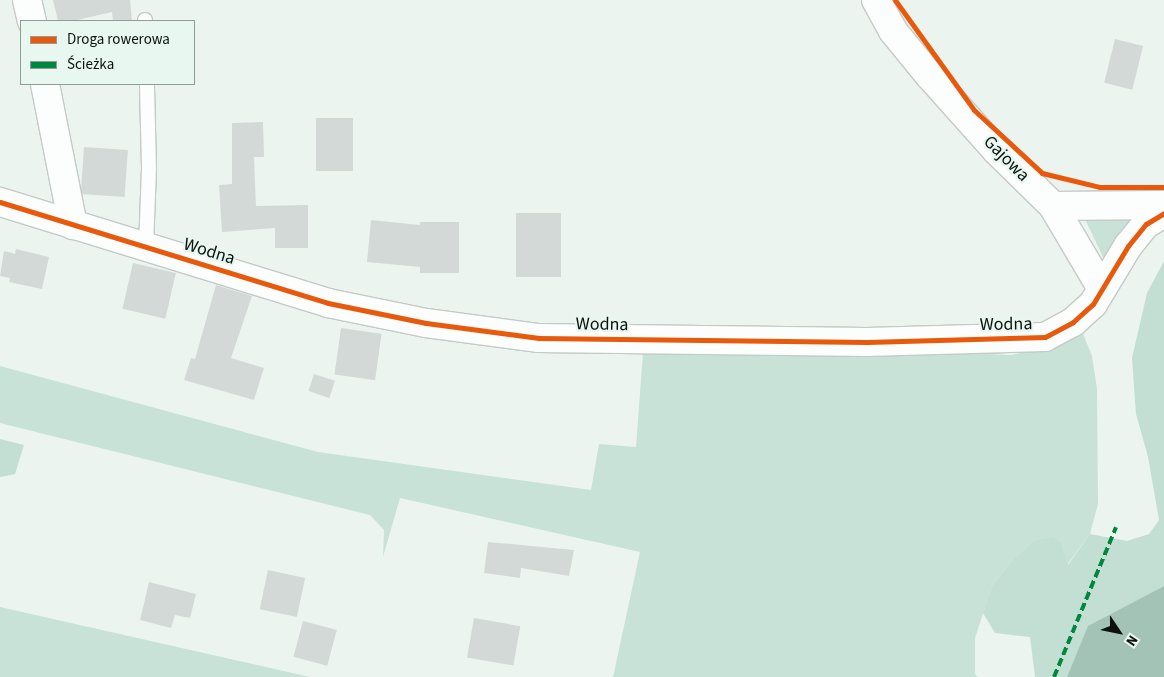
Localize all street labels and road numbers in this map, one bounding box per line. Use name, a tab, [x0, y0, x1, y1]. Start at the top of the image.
street label: Gajowa	[979, 132, 1033, 186]
street label: Wodna	[181, 234, 237, 270]
street label: Wodna	[575, 314, 629, 336]
street label: Wodna	[979, 314, 1033, 336]

